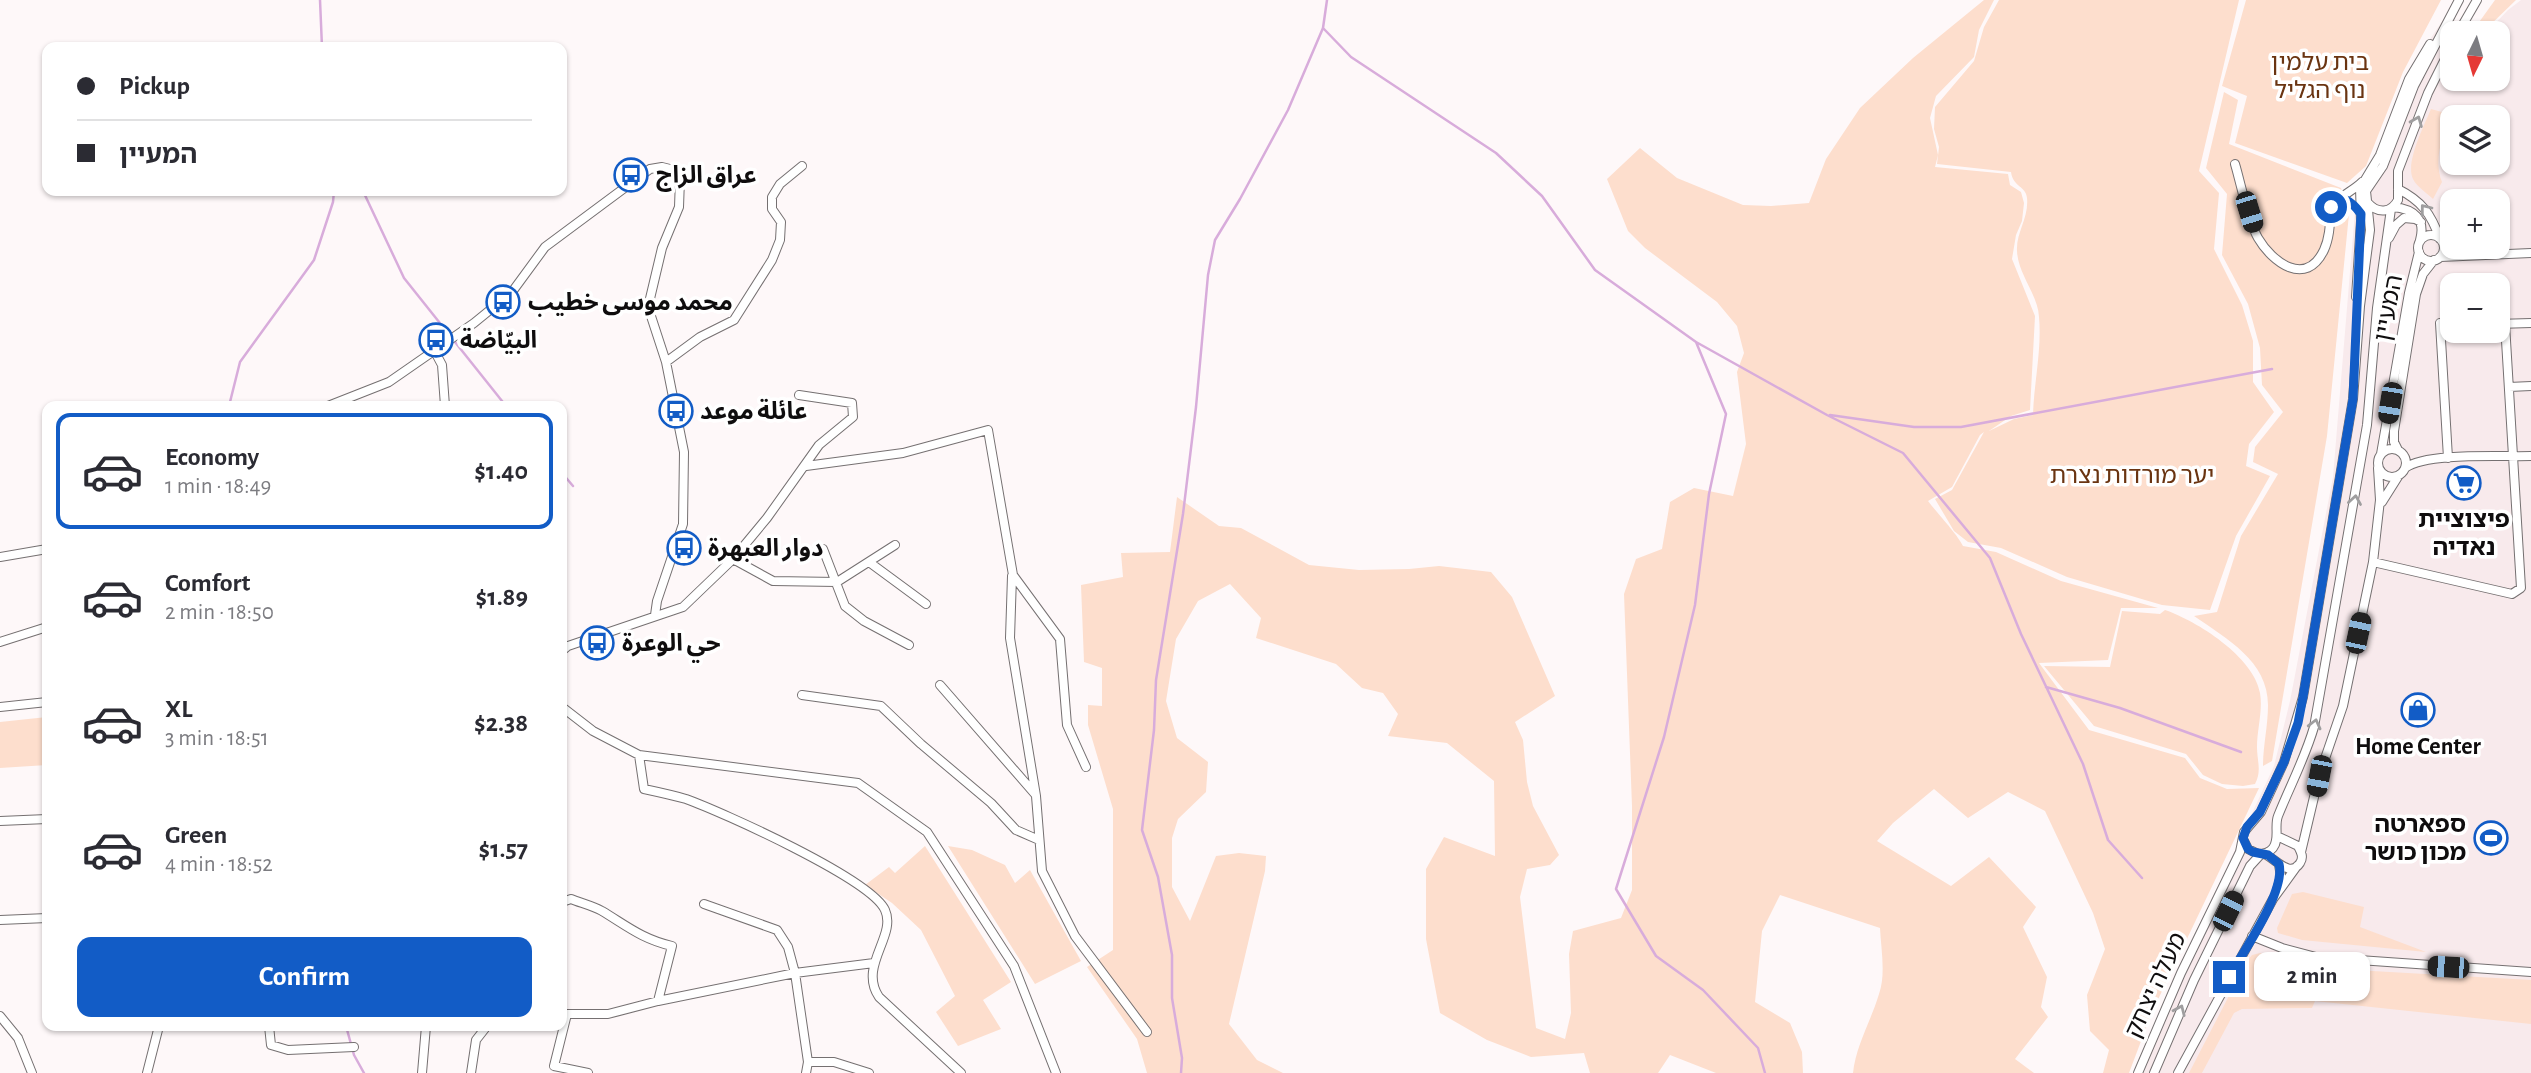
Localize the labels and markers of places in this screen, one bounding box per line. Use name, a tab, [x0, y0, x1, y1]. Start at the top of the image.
bus stop icon: عراق الزاج	[612, 156, 650, 194]
place label: عراق الزاج	[656, 164, 757, 192]
bus stop icon: محمد موسى خطيب	[484, 283, 522, 321]
place label: محمد موسى خطيب	[528, 291, 733, 317]
bus stop icon: البيّاضة	[417, 321, 455, 359]
place label: البيّاضة	[460, 327, 537, 354]
bus stop icon: عائلة موعد	[657, 392, 695, 430]
place label: عائلة موعد	[700, 398, 807, 425]
supermarket icon: פיצוציית נאדיה	[2445, 464, 2483, 502]
place label: פיצוציית נאדיה	[2418, 508, 2510, 560]
bus stop icon: دوار العبهرة	[665, 529, 703, 567]
place label: دوار العبهرة	[708, 537, 823, 562]
bus stop icon: حي الوعرة	[578, 624, 616, 662]
place label: حي الوعرة	[622, 632, 721, 663]
shop icon: Home Center	[2399, 691, 2437, 729]
place label: Home Center	[2355, 735, 2482, 759]
place label: ספארטה מכון כושר	[2364, 813, 2466, 865]
sports icon: ספארטה מכון כושר	[2472, 819, 2510, 857]

